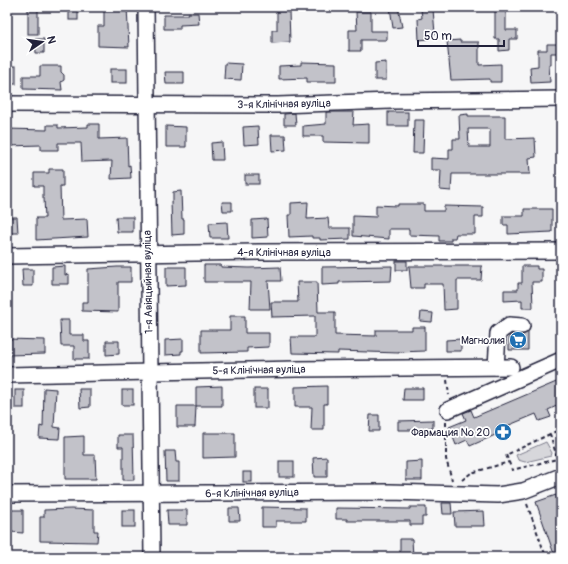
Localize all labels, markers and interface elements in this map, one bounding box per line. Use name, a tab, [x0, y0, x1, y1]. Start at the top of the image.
north arrow	[22, 22, 62, 62]
scale bar	[418, 22, 504, 48]
text: 50 m	[424, 29, 452, 44]
text: N	[44, 35, 59, 45]
street label: 3-я Клінічная вуліца	[237, 97, 331, 111]
street label: 1-я Авіяцыйная вуліца	[141, 230, 155, 334]
street label: 4-я Клінічная вуліца	[237, 246, 331, 259]
supermarket icon: Магнолия	[508, 330, 528, 350]
place label: Магнолия	[461, 334, 505, 347]
street label: 5-я Клінічная вуліца	[212, 363, 306, 377]
pharmacy icon: Фармация № 20	[493, 422, 513, 442]
place label: Фармация № 20	[411, 426, 490, 439]
street label: 6-я Клінічная вуліца	[205, 486, 299, 500]

